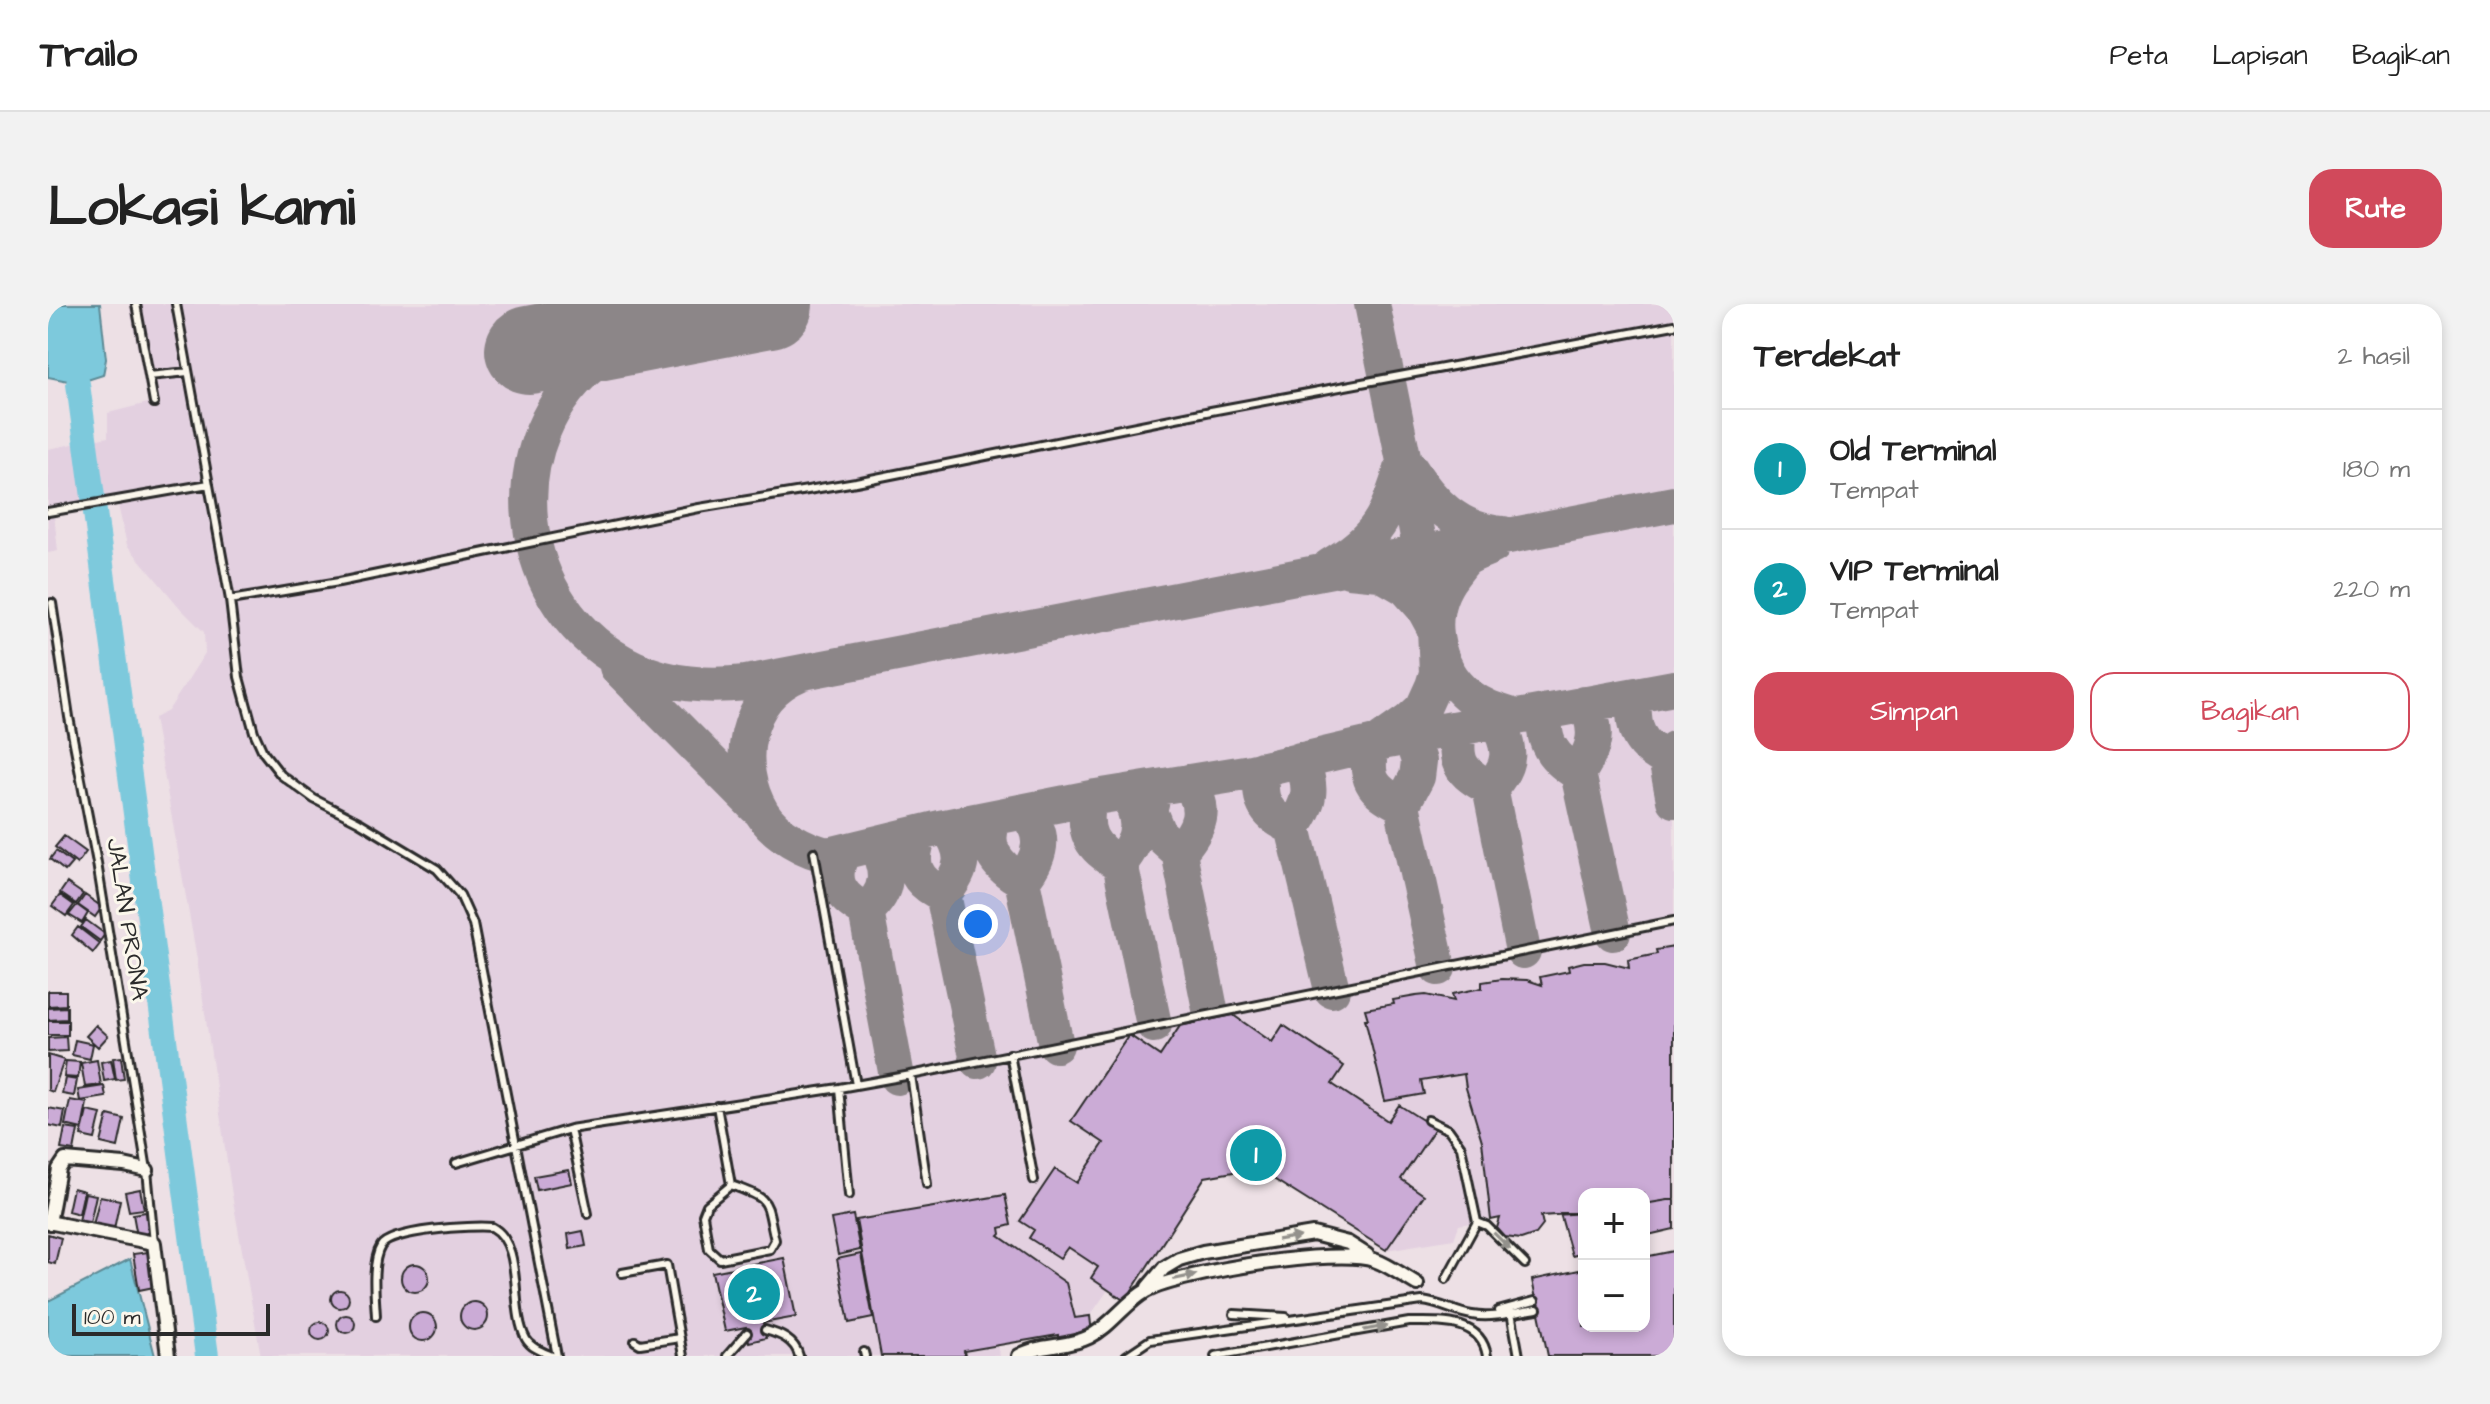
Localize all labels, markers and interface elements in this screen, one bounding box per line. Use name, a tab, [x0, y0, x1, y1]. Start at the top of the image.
text: Trailo	[40, 29, 137, 81]
text: Peta	[2109, 36, 2168, 75]
text: Lapisan	[2212, 36, 2308, 75]
text: Bagikan	[2352, 36, 2450, 75]
text: Lokasi kami	[48, 169, 355, 247]
button: Rute	[2309, 169, 2442, 248]
text: Terdekat	[1754, 332, 1900, 380]
text: 2 hasil	[2338, 338, 2410, 374]
text: Old Terminal	[1830, 430, 1997, 472]
text: 1	[1778, 451, 1782, 487]
text: 180 m	[2343, 451, 2410, 487]
text: Tempat	[1830, 472, 1919, 508]
text: VIP Terminal	[1830, 550, 1999, 592]
text: 2	[1773, 571, 1787, 607]
text: 220 m	[2333, 571, 2410, 607]
text: Tempat	[1830, 592, 1919, 628]
button: Simpan	[1754, 672, 2074, 751]
button: Bagikan	[2090, 672, 2410, 751]
street label: JALAN PRONA	[97, 836, 157, 1003]
your location	[958, 904, 998, 944]
pin: 1	[1230, 1125, 1282, 1185]
map controls	[1578, 1188, 1650, 1332]
button: +	[1578, 1188, 1650, 1260]
one-way arrow	[1277, 1231, 1302, 1243]
one-way arrow	[1492, 1231, 1511, 1250]
button: −	[1578, 1260, 1650, 1332]
pin: 2	[728, 1264, 780, 1324]
one-way arrow	[1173, 1270, 1198, 1283]
scale bar	[72, 1300, 270, 1336]
text: 100 m	[84, 1302, 141, 1333]
one-way arrow	[1363, 1322, 1388, 1334]

